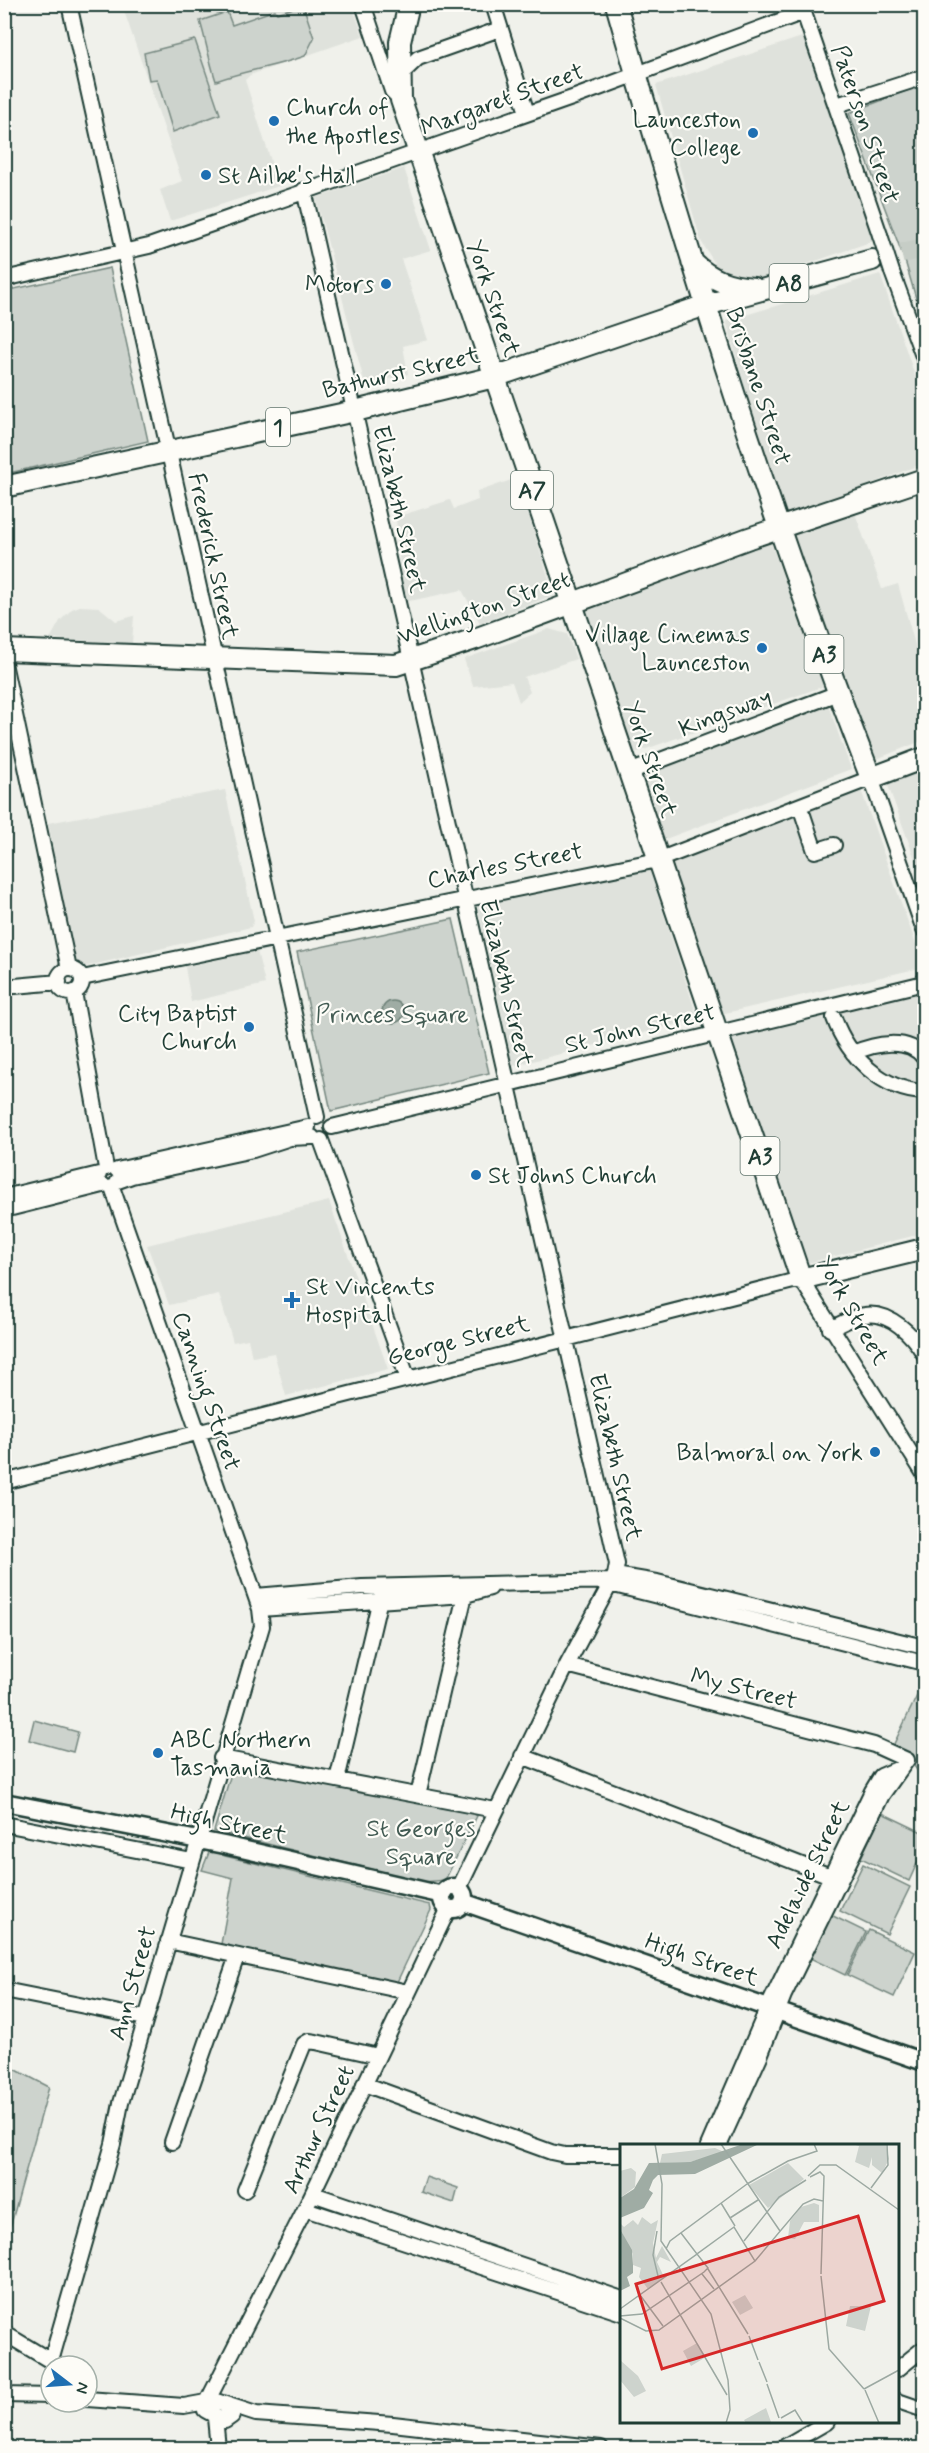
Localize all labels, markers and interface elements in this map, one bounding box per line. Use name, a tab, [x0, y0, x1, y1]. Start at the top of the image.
street label: Paterson Street	[823, 41, 906, 208]
street label: Margaret Street	[416, 56, 589, 146]
place label: Church of the Apostles	[286, 93, 400, 155]
place label: Launceston College	[633, 105, 741, 164]
marker: Church of the Apostles	[267, 114, 281, 128]
marker: Launceston College	[746, 126, 760, 140]
place label: St Ailbe's Hall	[218, 161, 356, 192]
marker: St Ailbe's Hall	[199, 168, 213, 182]
street label: York Street	[458, 236, 527, 361]
road number: A8	[770, 264, 808, 302]
place label: Motors	[305, 270, 374, 301]
marker: Motors	[379, 277, 393, 291]
street label: Brisbane Street	[717, 303, 798, 470]
street label: Bathurst Street	[319, 340, 483, 407]
road number: 1	[266, 408, 290, 446]
street label: Elizabeth Street	[364, 423, 433, 596]
street label: Frederick Street	[180, 470, 245, 642]
road number: A7	[511, 471, 553, 509]
street label: Wellington Street	[394, 564, 576, 655]
place label: Village Cinemas Launceston	[585, 620, 750, 679]
road number: A3	[804, 635, 844, 673]
marker: Village Cinemas Launceston	[755, 641, 769, 655]
street label: Kingsway	[675, 682, 777, 747]
street label: York Street	[615, 697, 684, 822]
street label: Charles Street	[425, 836, 586, 897]
street label: Elizabeth Street	[471, 897, 540, 1070]
street label: St John Street	[562, 997, 719, 1062]
place label: City Baptist Church	[118, 999, 237, 1058]
park label: Princes Square	[316, 1000, 468, 1031]
marker: City Baptist Church	[242, 1020, 256, 1034]
road number: A3	[740, 1137, 780, 1175]
place label: St Johns Church	[488, 1161, 657, 1192]
marker: St Johns Church	[469, 1168, 483, 1182]
street label: York Street	[808, 1250, 895, 1371]
place label: St Vincents Hospital	[306, 1272, 435, 1331]
marker: St Vincents Hospital	[283, 1291, 301, 1309]
street label: Canning Street	[161, 1308, 247, 1476]
street label: George Street	[384, 1309, 533, 1376]
street label: Elizabeth Street	[580, 1371, 649, 1544]
place label: Balmoral on York	[676, 1438, 863, 1469]
marker: Balmoral on York	[868, 1445, 882, 1459]
street label: My Street	[687, 1661, 800, 1718]
place label: ABC Northern Tasmania	[170, 1725, 311, 1784]
marker: ABC Northern Tasmania	[151, 1746, 165, 1760]
street label: Adelaide Street	[759, 1795, 858, 1954]
street label: High Street	[167, 1797, 290, 1855]
park label: St Georges Square	[367, 1814, 475, 1873]
street label: Ann Street	[102, 1923, 165, 2044]
street label: High Street	[640, 1926, 763, 1997]
street label: Arthur Street	[276, 2060, 363, 2199]
inset map	[620, 2144, 899, 2423]
north arrow	[39, 2354, 99, 2414]
text: N	[70, 2380, 94, 2396]

